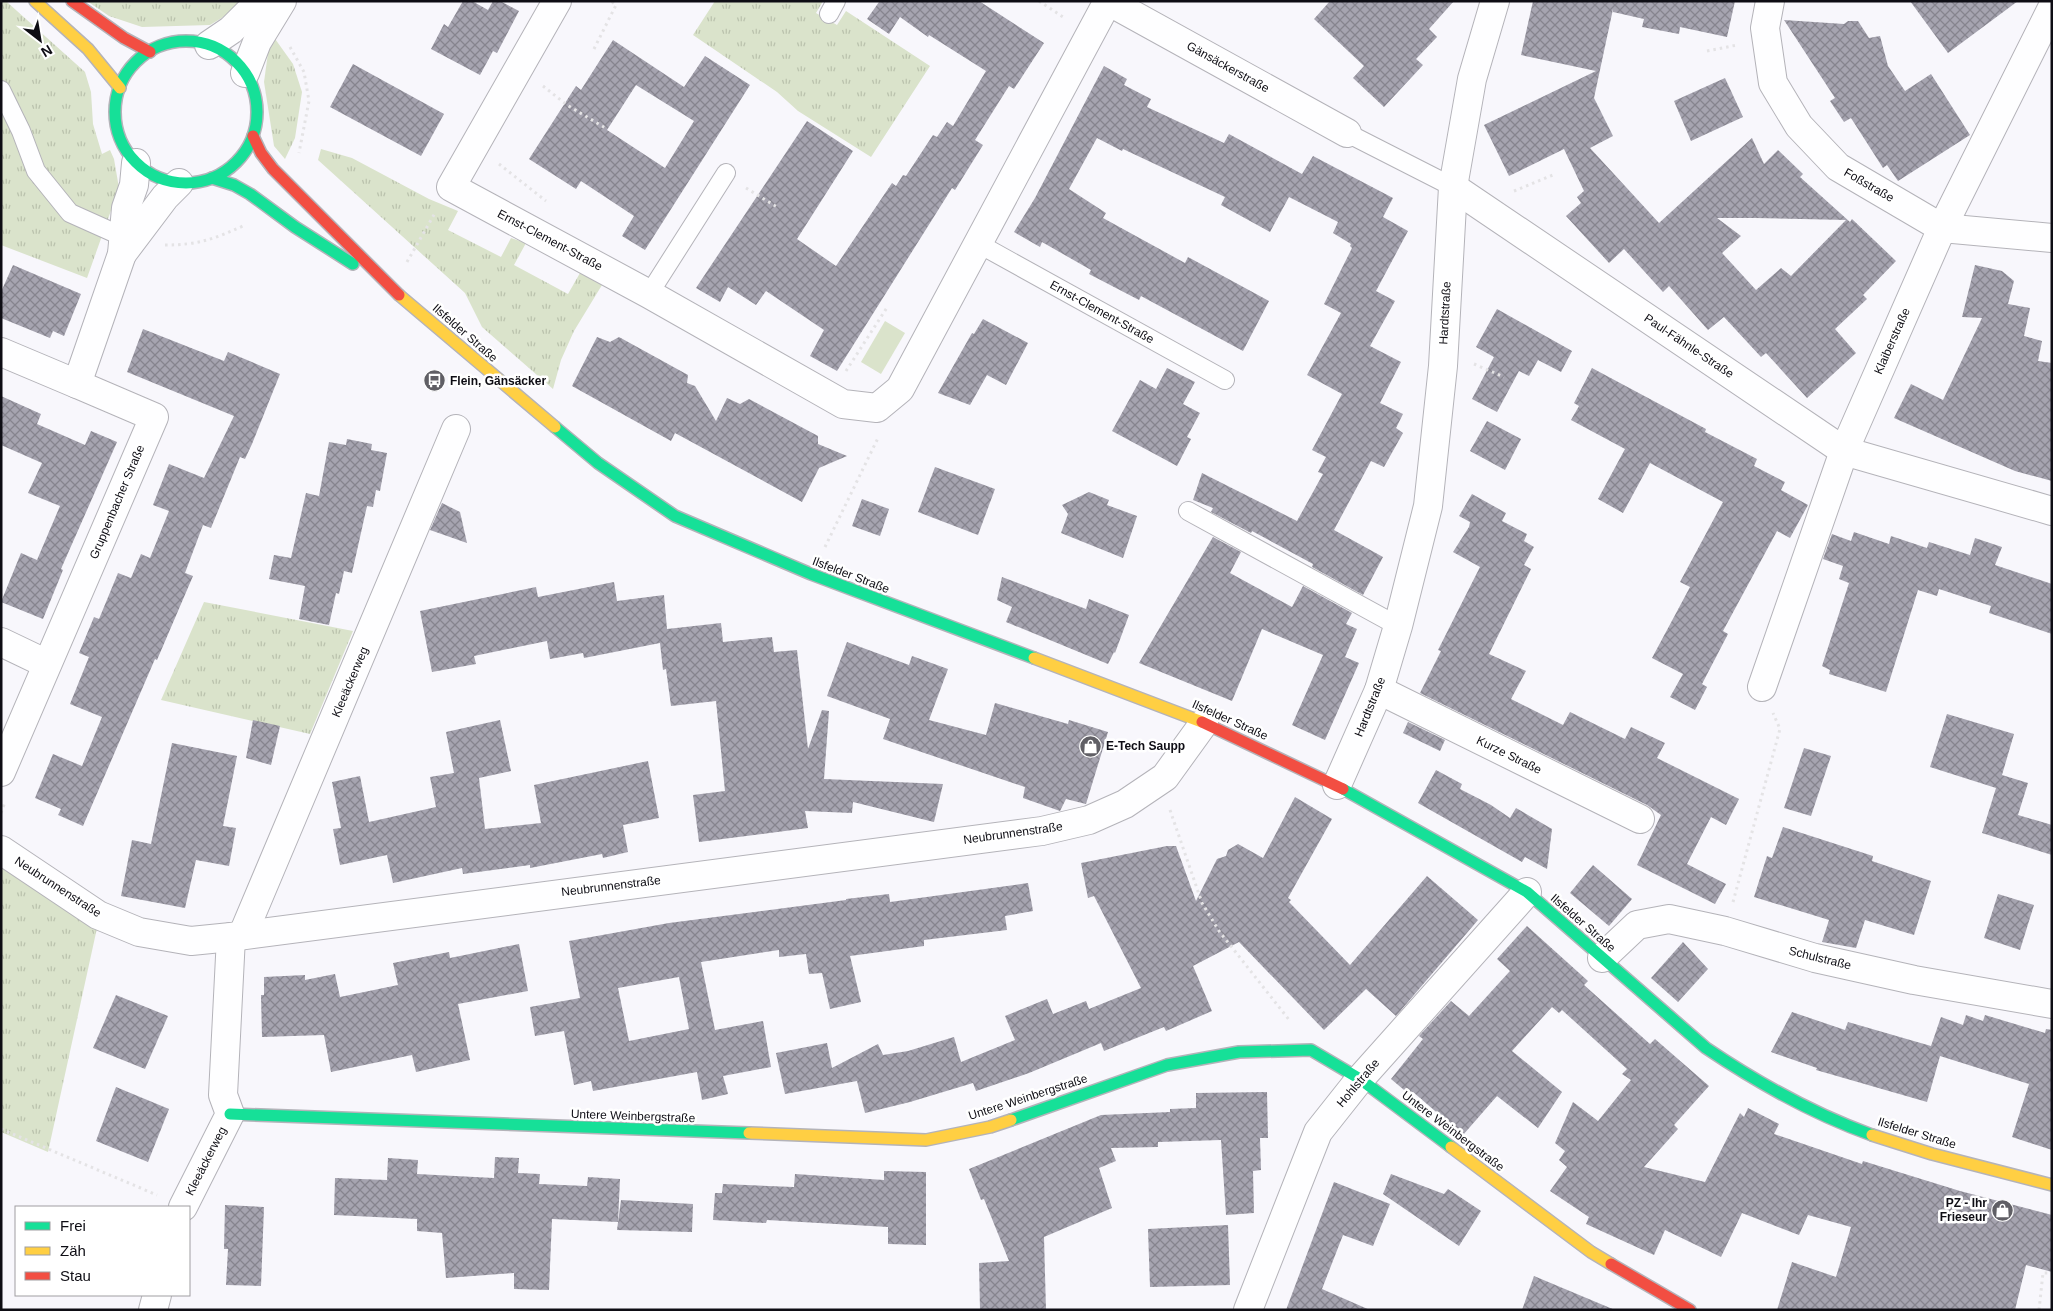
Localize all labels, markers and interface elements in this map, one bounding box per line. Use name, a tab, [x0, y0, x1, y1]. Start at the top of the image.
north arrow	[15, 15, 65, 65]
street label: Gänsäckerstraße	[1184, 39, 1272, 96]
text: N	[38, 42, 55, 61]
street label: Foßstraße	[1842, 165, 1897, 205]
street label: Ernst-Clement-Straße	[495, 206, 605, 274]
street label: Ernst-Clement-Straße	[1048, 278, 1157, 347]
street label: Hardtstraße	[1436, 281, 1454, 345]
street label: Ilsfelder Straße	[430, 301, 501, 365]
street label: Klaiberstraße	[1871, 305, 1913, 376]
street label: Paul-Fähnle-Straße	[1642, 311, 1737, 381]
bus stop icon: Flein, Gänsäcker	[422, 369, 446, 393]
place label: Flein, Gänsäcker	[450, 374, 546, 388]
street label: Gruppenbacher Straße	[87, 442, 148, 561]
street label: Ilsfelder Straße	[811, 554, 892, 596]
street label: Kleeäckerweg	[329, 645, 371, 719]
street label: Hardtstraße	[1352, 675, 1388, 739]
street label: Ilsfelder Straße	[1190, 697, 1270, 743]
street label: Kurze Straße	[1474, 733, 1544, 777]
shop icon: E-Tech Saupp	[1078, 734, 1102, 758]
place label: E-Tech Saupp	[1106, 739, 1185, 753]
street label: Neubrunnenstraße	[962, 819, 1064, 847]
street label: Neubrunnenstraße	[12, 854, 104, 920]
street label: Neubrunnenstraße	[560, 873, 662, 899]
street label: Ilsfelder Straße	[1548, 891, 1619, 955]
street label: Schulstraße	[1787, 943, 1853, 973]
street label: Hohlstraße	[1334, 1056, 1382, 1110]
street label: Untere Weinbergstraße	[967, 1071, 1090, 1123]
street label: Untere Weinbergstraße	[1399, 1088, 1507, 1174]
street label: Untere Weinbergstraße	[571, 1107, 696, 1125]
street label: Ilsfelder Straße	[1876, 1114, 1958, 1152]
street label: Kleeäckerweg	[183, 1124, 229, 1198]
place label: PZ - Ihr Frieseur	[1940, 1196, 1987, 1224]
shop icon: PZ - Ihr Frieseur	[1991, 1198, 2015, 1222]
legend	[15, 1206, 190, 1296]
text: Frei	[60, 1217, 86, 1234]
text: Zäh	[60, 1242, 86, 1259]
text: Stau	[60, 1267, 91, 1284]

